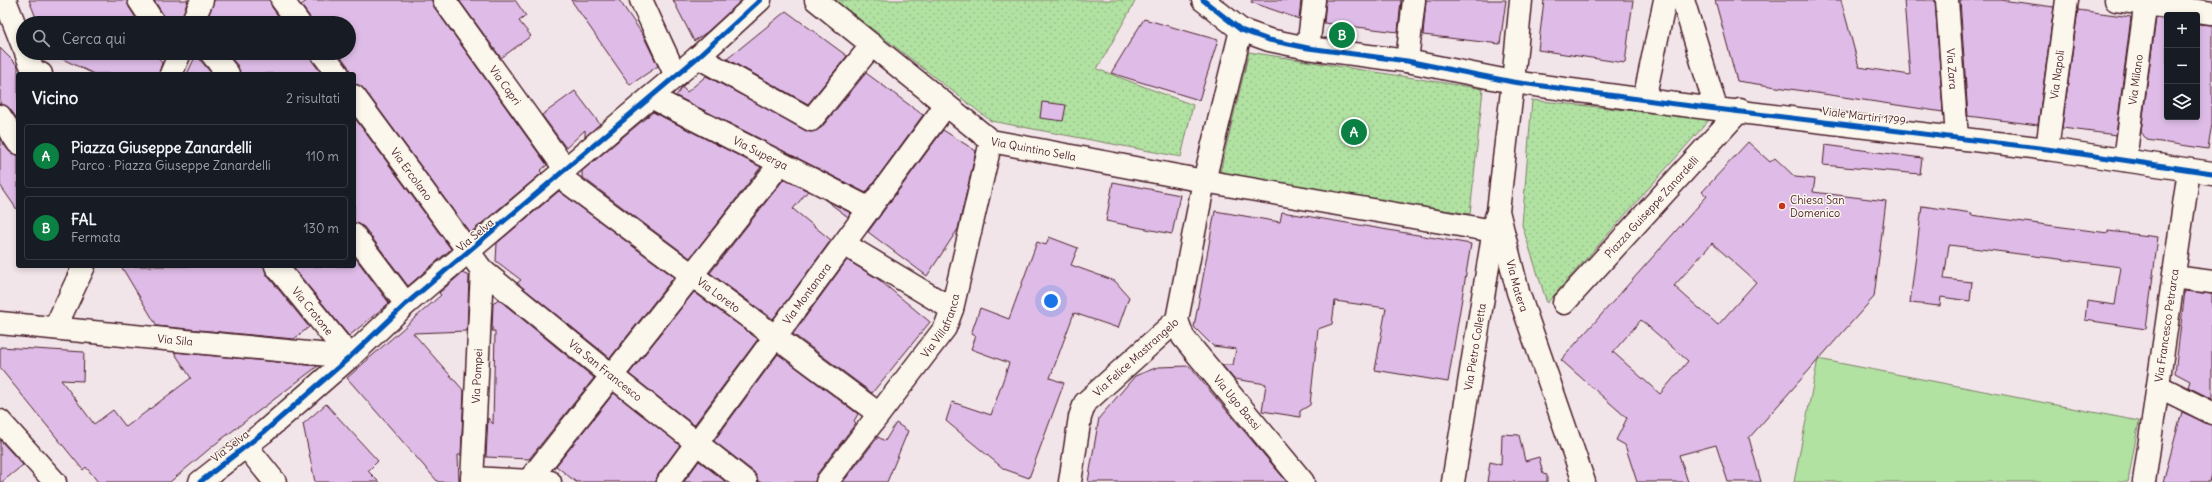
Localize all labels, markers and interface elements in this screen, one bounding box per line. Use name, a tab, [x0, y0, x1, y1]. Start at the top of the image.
map controls	[2164, 12, 2200, 120]
button: +	[2164, 12, 2200, 48]
search box	[16, 16, 356, 60]
pin: B	[1329, 20, 1355, 50]
icon: search	[30, 27, 52, 49]
text: Cerca qui	[62, 29, 126, 48]
street label: Via Zara	[1944, 48, 1960, 90]
button: −	[2164, 48, 2200, 84]
street label: Via Napoli	[2047, 49, 2067, 100]
street label: Via Milano	[2125, 54, 2146, 106]
street label: Via Capri	[486, 63, 524, 108]
button: layers	[2164, 84, 2200, 120]
text: Vicino	[32, 87, 78, 109]
text: 2 risultati	[286, 90, 340, 107]
street label: Viale Martiri 1799	[1821, 104, 1907, 128]
pin: A	[1341, 117, 1367, 147]
street label: Via Superga	[731, 133, 790, 173]
street label: Via Quintino Sella	[990, 134, 1077, 164]
text: Piazza Giuseppe Zanardelli	[71, 138, 252, 157]
street label: Via Ercolano	[387, 145, 436, 203]
text: A	[42, 148, 50, 165]
text: 110 m	[306, 148, 339, 165]
street label: Piazza Guiseppe Zanardelli	[1602, 153, 1702, 261]
text: Parco · Piazza Giuseppe Zanardelli	[71, 157, 271, 174]
place label: Chiesa San Domenico	[1790, 193, 1845, 220]
marker: Chiesa San Domenico	[1777, 201, 1787, 211]
text: FAL	[71, 210, 97, 229]
street label: Via Selva	[454, 215, 496, 255]
text: B	[42, 220, 50, 237]
text: 130 m	[303, 220, 339, 237]
text: Fermata	[71, 229, 121, 246]
street label: Via Matera	[1503, 258, 1531, 314]
street label: Via Montanara	[780, 260, 834, 327]
street label: Via Francesco Petrarca	[2151, 268, 2182, 383]
street label: Via Loreto	[694, 274, 743, 315]
street label: Via Crotone	[289, 284, 336, 338]
your location	[1041, 291, 1061, 311]
street label: Via Villafranca	[918, 292, 962, 361]
street label: Via Pietro Colletta	[1461, 302, 1489, 391]
street label: Via Felice Mastrangelo	[1090, 315, 1181, 399]
street label: Via Sila	[157, 331, 194, 349]
street label: Via San Francesco	[566, 336, 645, 404]
street label: Via Pompei	[469, 348, 485, 404]
street label: Via Ugo Bassi	[1211, 372, 1264, 433]
street label: Via Selva	[208, 427, 252, 465]

